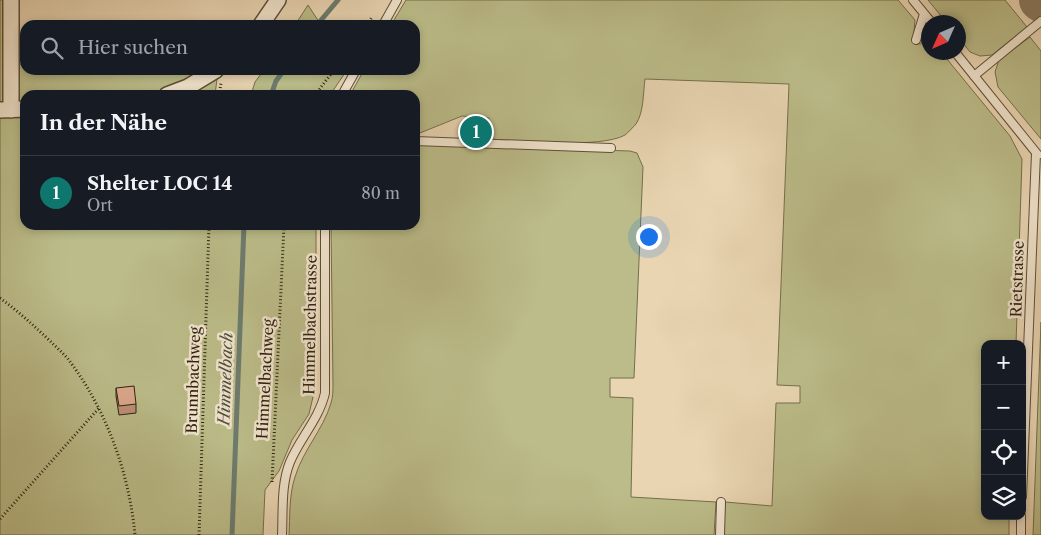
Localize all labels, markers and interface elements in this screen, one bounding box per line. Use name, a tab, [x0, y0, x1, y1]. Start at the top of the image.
north arrow	[921, 15, 966, 60]
search box	[20, 20, 420, 75]
icon: search	[38, 34, 66, 62]
text: Hier suchen	[78, 36, 188, 59]
text: In der Nähe	[40, 110, 167, 135]
pin: 1	[460, 113, 492, 151]
text: Shelter LOC 14	[87, 172, 232, 195]
text: 1	[52, 183, 60, 203]
text: 80 m	[361, 183, 400, 203]
text: Ort	[87, 195, 113, 215]
your location	[636, 224, 662, 250]
street label: Rietstrasse	[1006, 240, 1028, 318]
street label: Himmelbachstrasse	[299, 255, 321, 395]
street label: Himmelbachweg	[252, 318, 278, 440]
street label: Brunnbachweg	[182, 326, 204, 434]
water label: Himmelbach	[213, 332, 237, 428]
map controls	[981, 340, 1026, 520]
button: +	[981, 340, 1026, 385]
button: −	[981, 385, 1026, 430]
button: locate	[981, 430, 1026, 475]
button: layers	[981, 475, 1026, 520]

